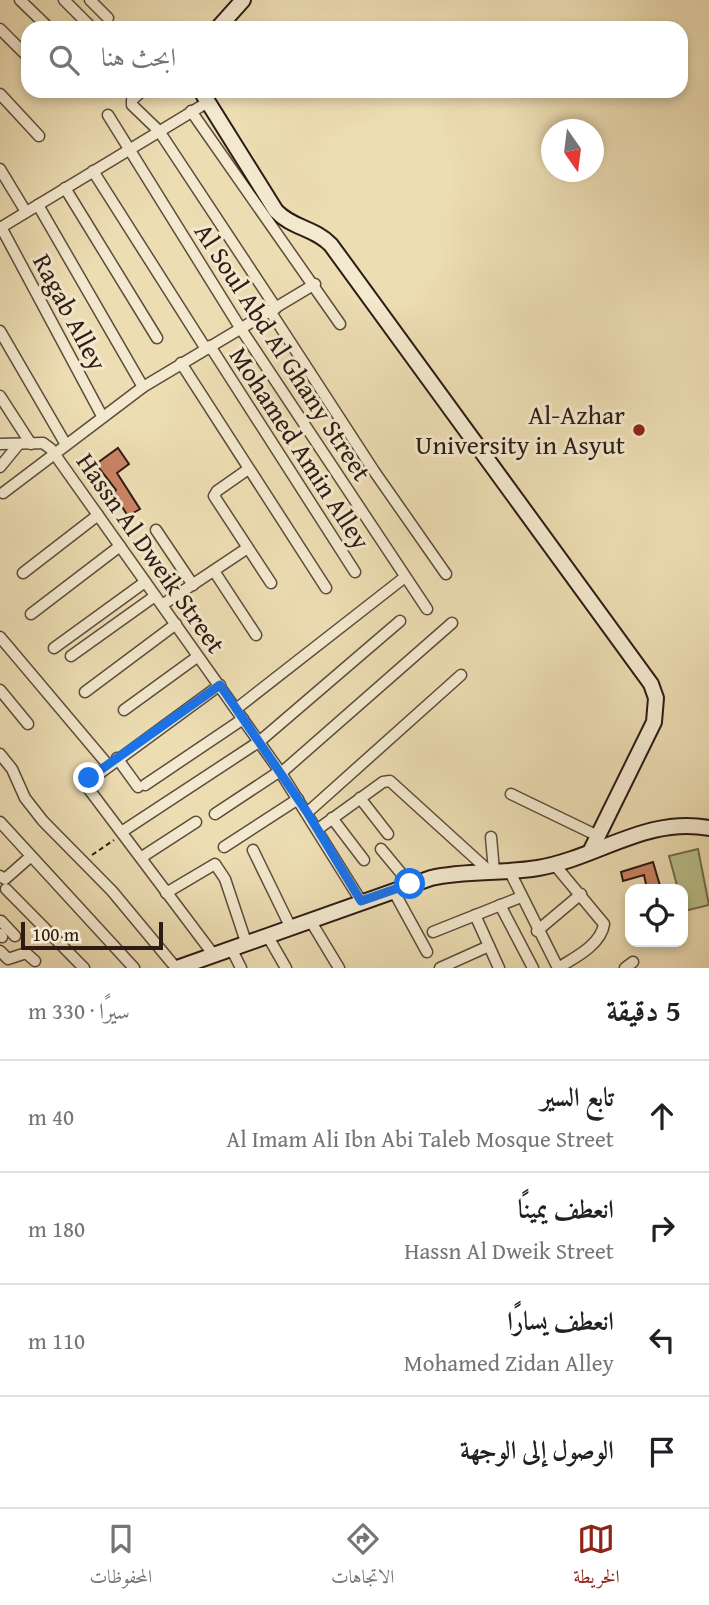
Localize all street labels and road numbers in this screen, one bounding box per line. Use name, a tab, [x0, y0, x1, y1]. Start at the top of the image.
street label: Al Soul Abd Al Ghany Street	[185, 215, 382, 488]
street label: Ragab Alley	[23, 246, 118, 377]
street label: Mohamed Amin Alley	[220, 339, 381, 557]
street label: Hassn Al Dweik Street	[67, 444, 235, 661]

